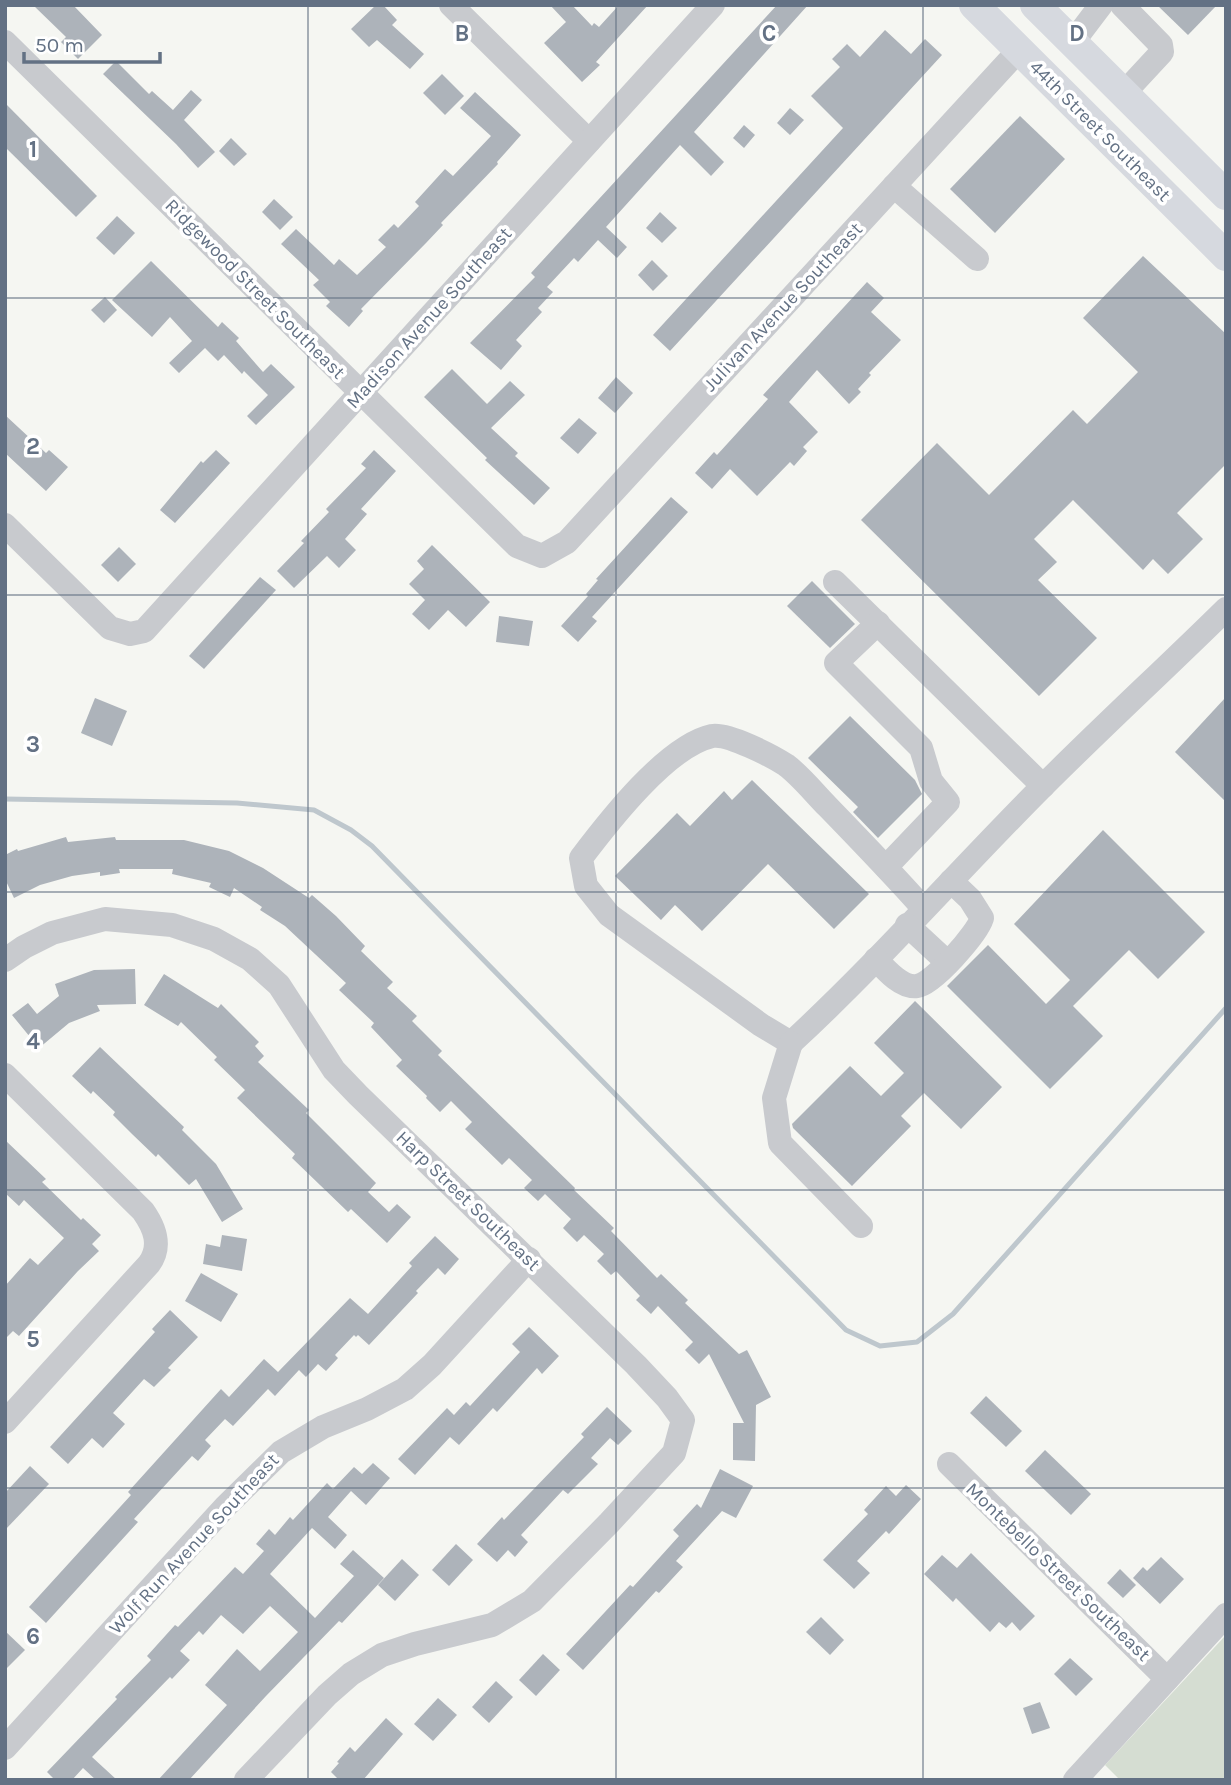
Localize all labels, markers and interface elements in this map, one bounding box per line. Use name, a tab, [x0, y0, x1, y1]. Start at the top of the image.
text: B	[455, 20, 469, 47]
text: C	[762, 20, 776, 47]
text: D	[1069, 20, 1085, 47]
scale bar	[24, 21, 161, 65]
text: 50 m	[35, 33, 84, 57]
street label: 44th Street Southeast	[1025, 56, 1175, 206]
text: 1	[29, 136, 37, 163]
street label: Ridgewood Street Southeast	[160, 194, 350, 384]
street label: Julivan Avenue Southeast	[699, 218, 867, 396]
street label: Madison Avenue Southeast	[342, 223, 516, 413]
text: 2	[26, 433, 40, 460]
text: 3	[26, 731, 40, 758]
text: 4	[26, 1028, 40, 1055]
street label: Harp Street Southeast	[391, 1127, 545, 1275]
text: 5	[26, 1326, 40, 1353]
street label: Wolf Run Avenue Southeast	[105, 1449, 283, 1639]
street label: Montebello Street Southeast	[961, 1478, 1155, 1666]
text: 6	[26, 1623, 40, 1650]

